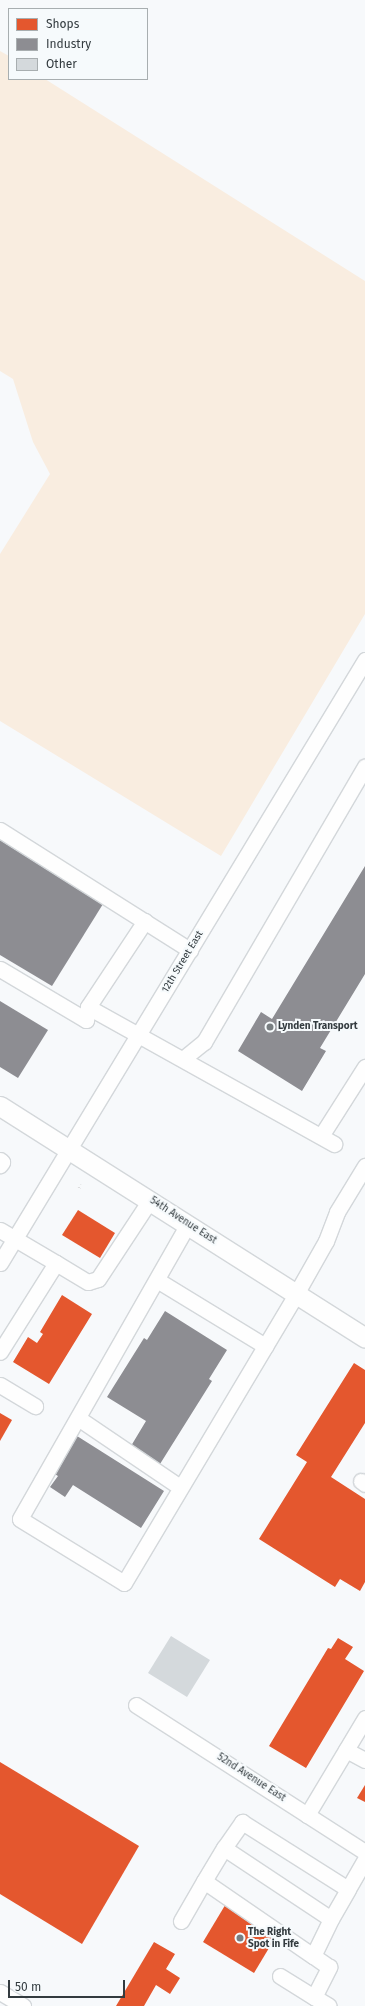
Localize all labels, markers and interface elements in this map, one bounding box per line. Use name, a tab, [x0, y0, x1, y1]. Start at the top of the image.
legend	[8, 8, 148, 80]
text: Shops	[46, 17, 79, 31]
text: Industry	[46, 37, 91, 51]
text: Other	[46, 57, 77, 71]
street label: 12th Street East	[160, 929, 206, 995]
place label: Lynden Transport	[278, 1021, 357, 1033]
marker: Lynden Transport	[265, 1022, 275, 1032]
street label: 54th Avenue East	[147, 1195, 219, 1247]
street label: 52nd Avenue East	[215, 1751, 287, 1805]
place label: The Right Spot in Fife	[248, 1926, 299, 1950]
marker: The Right Spot in Fife	[235, 1933, 245, 1943]
scale bar	[10, 1972, 127, 1998]
text: 50 m	[15, 1980, 41, 1994]

